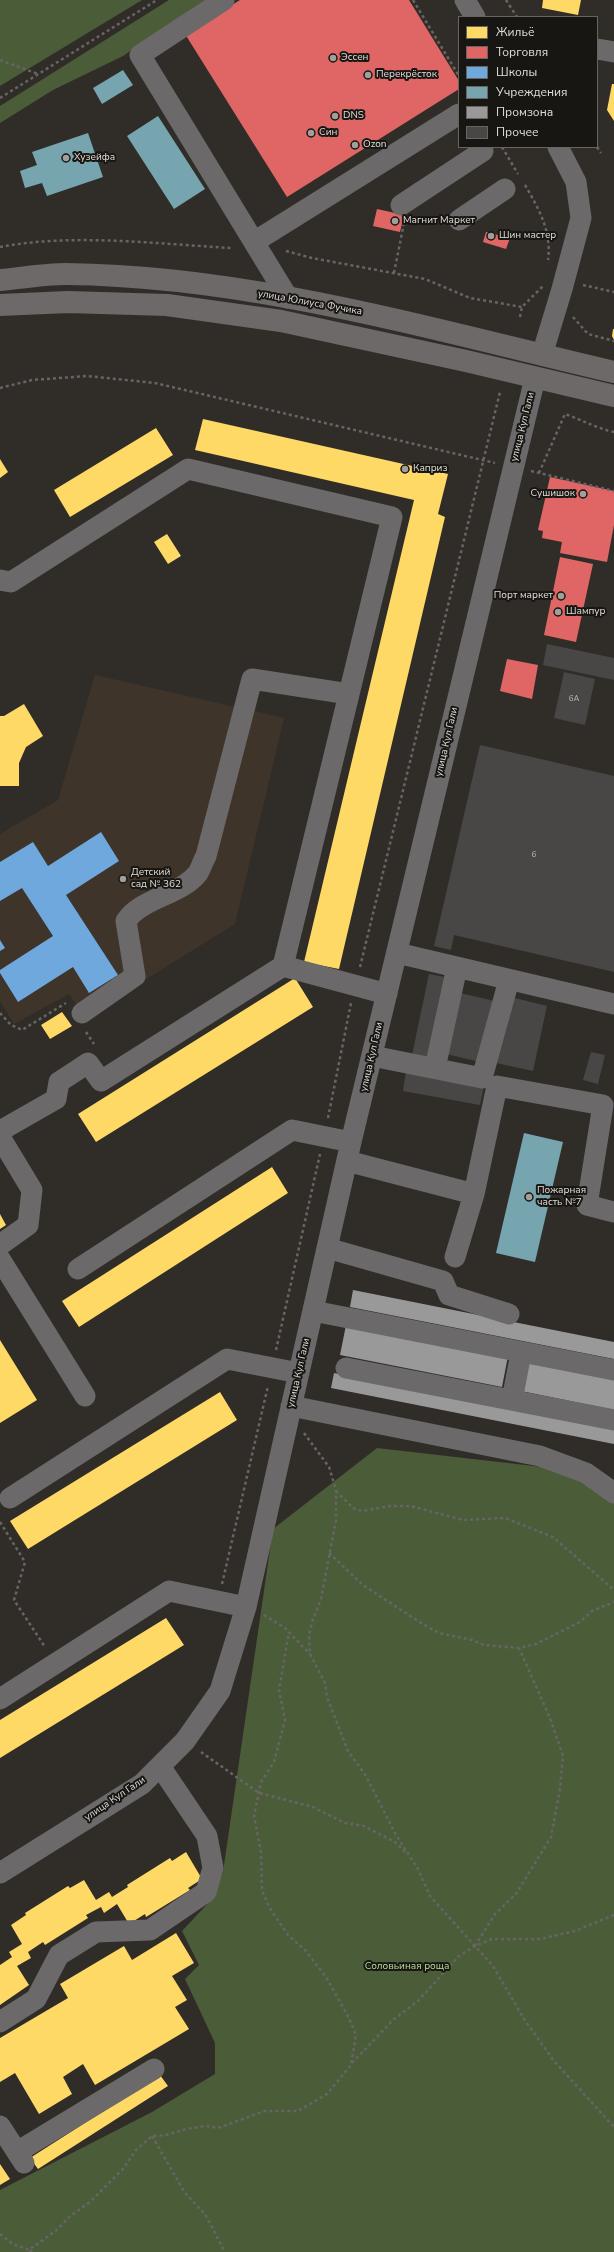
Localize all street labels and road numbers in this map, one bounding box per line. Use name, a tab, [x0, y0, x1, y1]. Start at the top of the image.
street label: улица Юлиуса Фучика	[257, 288, 363, 318]
street label: улица Кул Гали	[509, 391, 537, 463]
street label: улица Кул Гали	[433, 706, 461, 778]
street label: улица Кул Гали	[358, 1021, 386, 1093]
street label: улица Кул Гали	[285, 1337, 313, 1409]
street label: улица Кул Гали	[82, 1774, 148, 1824]

